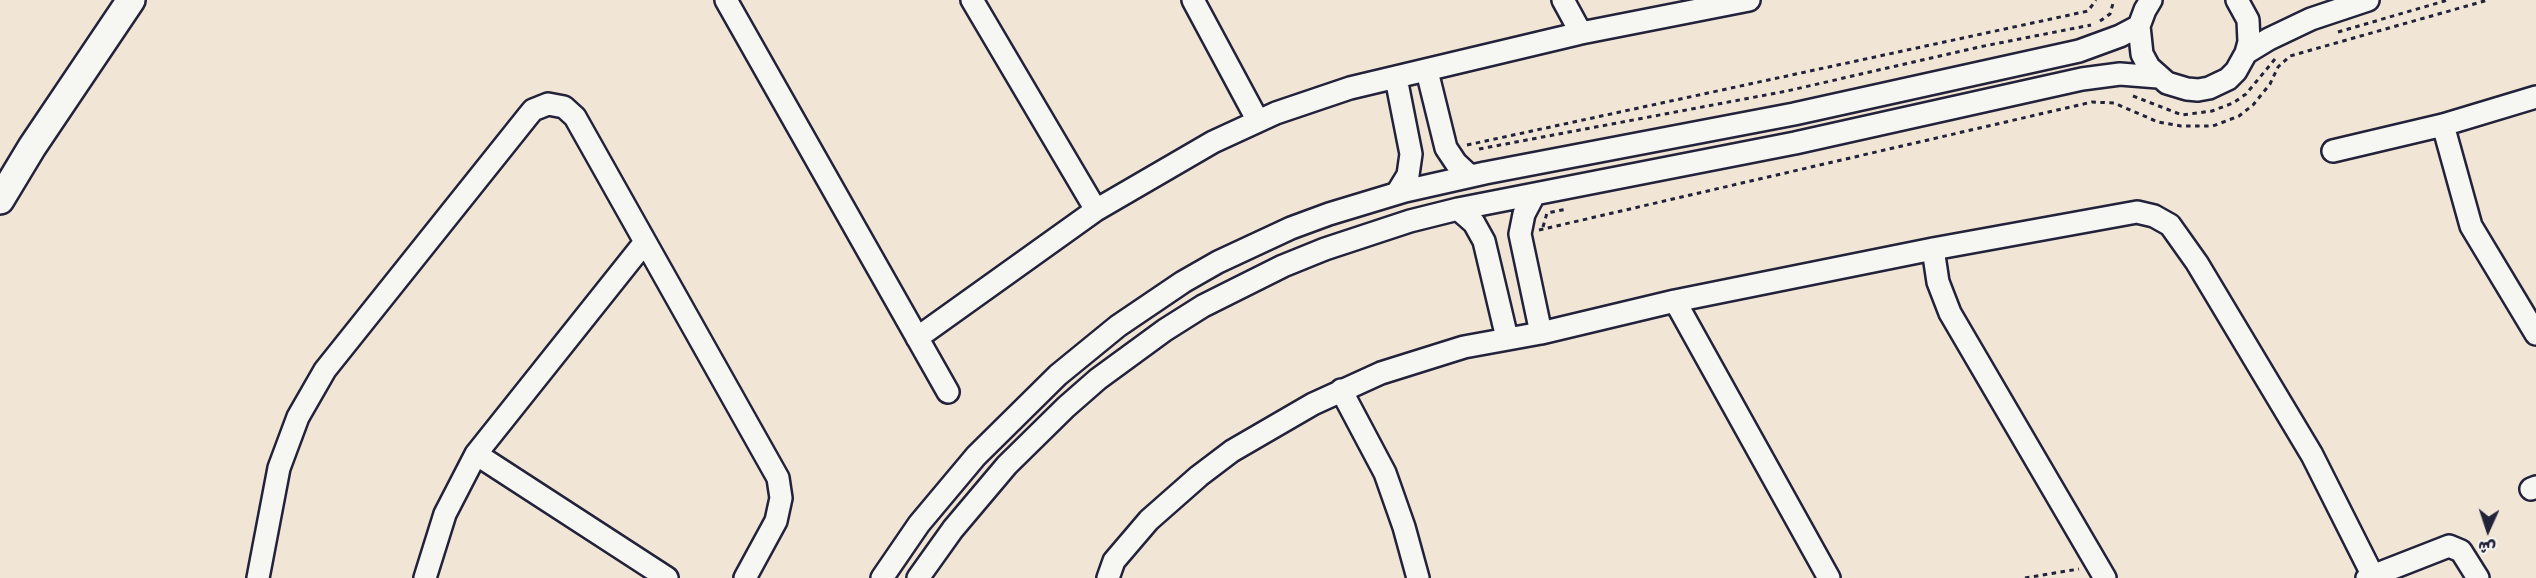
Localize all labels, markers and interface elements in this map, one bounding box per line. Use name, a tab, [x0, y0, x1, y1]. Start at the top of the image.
north arrow	[2458, 500, 2518, 560]
text: ش	[2478, 538, 2496, 559]

